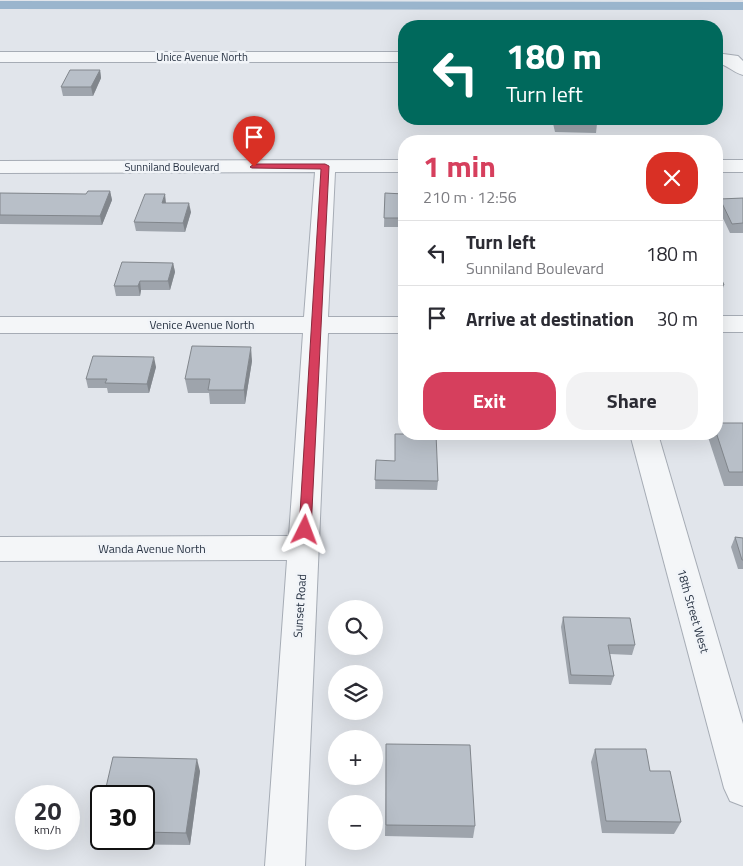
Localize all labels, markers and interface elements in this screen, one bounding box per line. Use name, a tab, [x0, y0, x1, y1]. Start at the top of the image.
text: 180 m	[506, 29, 602, 83]
icon: left	[423, 40, 488, 105]
street label: Unice Avenue North	[156, 49, 248, 65]
text: Turn left	[506, 77, 583, 111]
pin	[233, 116, 275, 167]
icon: arrive	[240, 123, 268, 151]
text: 1 min	[423, 143, 496, 189]
button: close	[646, 152, 698, 204]
street label: Sunniland Boulevard	[125, 159, 220, 175]
text: 210 m · 12:56	[423, 185, 517, 209]
text: Turn left	[466, 227, 536, 256]
icon: left	[423, 239, 451, 267]
text: 180 m	[646, 239, 698, 268]
text: Sunniland Boulevard	[466, 256, 604, 280]
icon: arrive	[423, 304, 451, 332]
text: Arrive at destination	[466, 304, 634, 333]
text: 30 m	[657, 304, 698, 333]
street label: Venice Avenue North	[150, 315, 254, 334]
button: Exit	[423, 372, 556, 430]
button: Share	[566, 372, 698, 430]
position arrow	[278, 503, 330, 555]
street label: Wanda Avenue North	[98, 539, 206, 558]
street label: 18th Street West	[672, 567, 715, 656]
street label: Sunset Road	[288, 573, 311, 638]
map controls	[328, 600, 383, 850]
button: search	[328, 600, 383, 655]
button: layers	[328, 665, 383, 720]
button: +	[328, 730, 383, 785]
speed limit sign: 30	[90, 785, 155, 850]
text: 20	[33, 792, 62, 830]
button: −	[328, 795, 383, 850]
text: km/h	[34, 820, 61, 839]

